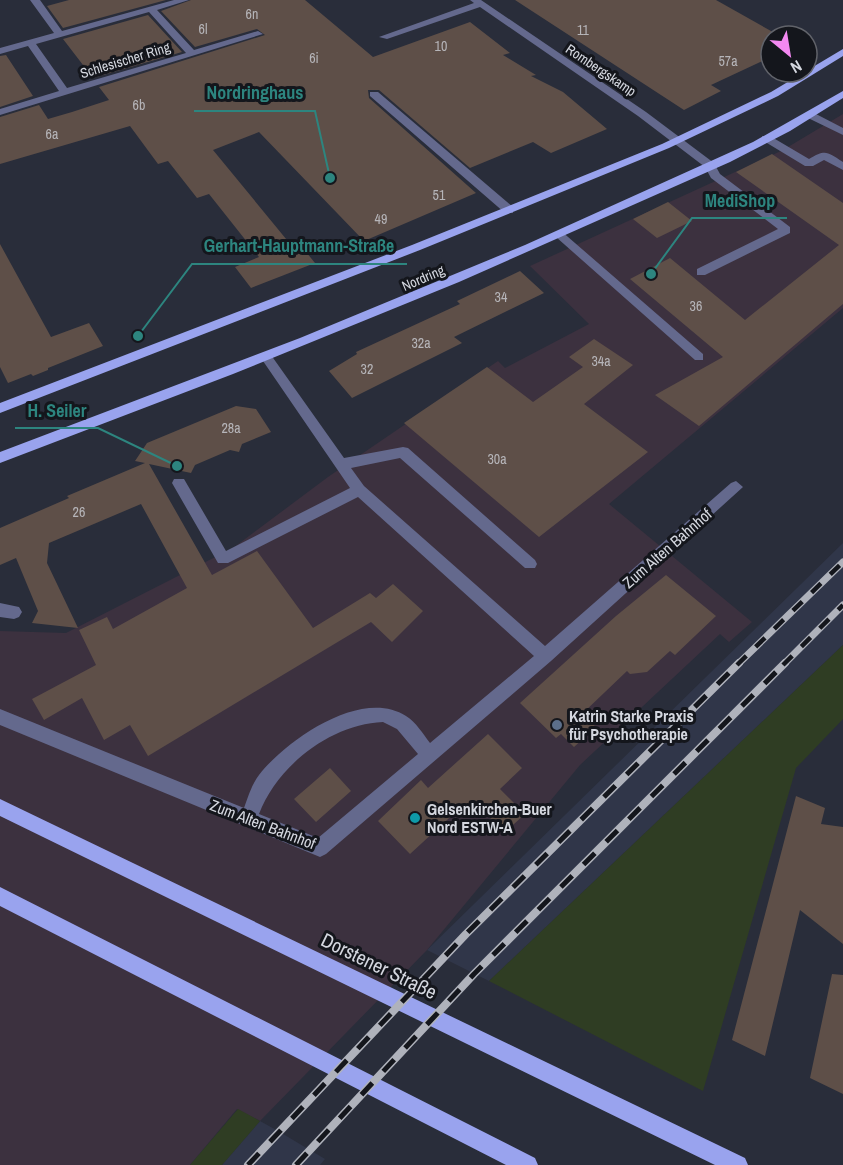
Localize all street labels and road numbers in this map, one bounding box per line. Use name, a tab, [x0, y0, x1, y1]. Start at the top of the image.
street label: Schlesischer Ring	[78, 38, 173, 82]
street label: Rombergskamp	[562, 40, 640, 100]
street label: Nordring	[399, 261, 448, 295]
street label: Zum Alten Bahnhof	[618, 503, 717, 593]
street label: Zum Alten Bahnhof	[207, 794, 319, 854]
street label: Dorstener Straße	[317, 926, 442, 1005]

